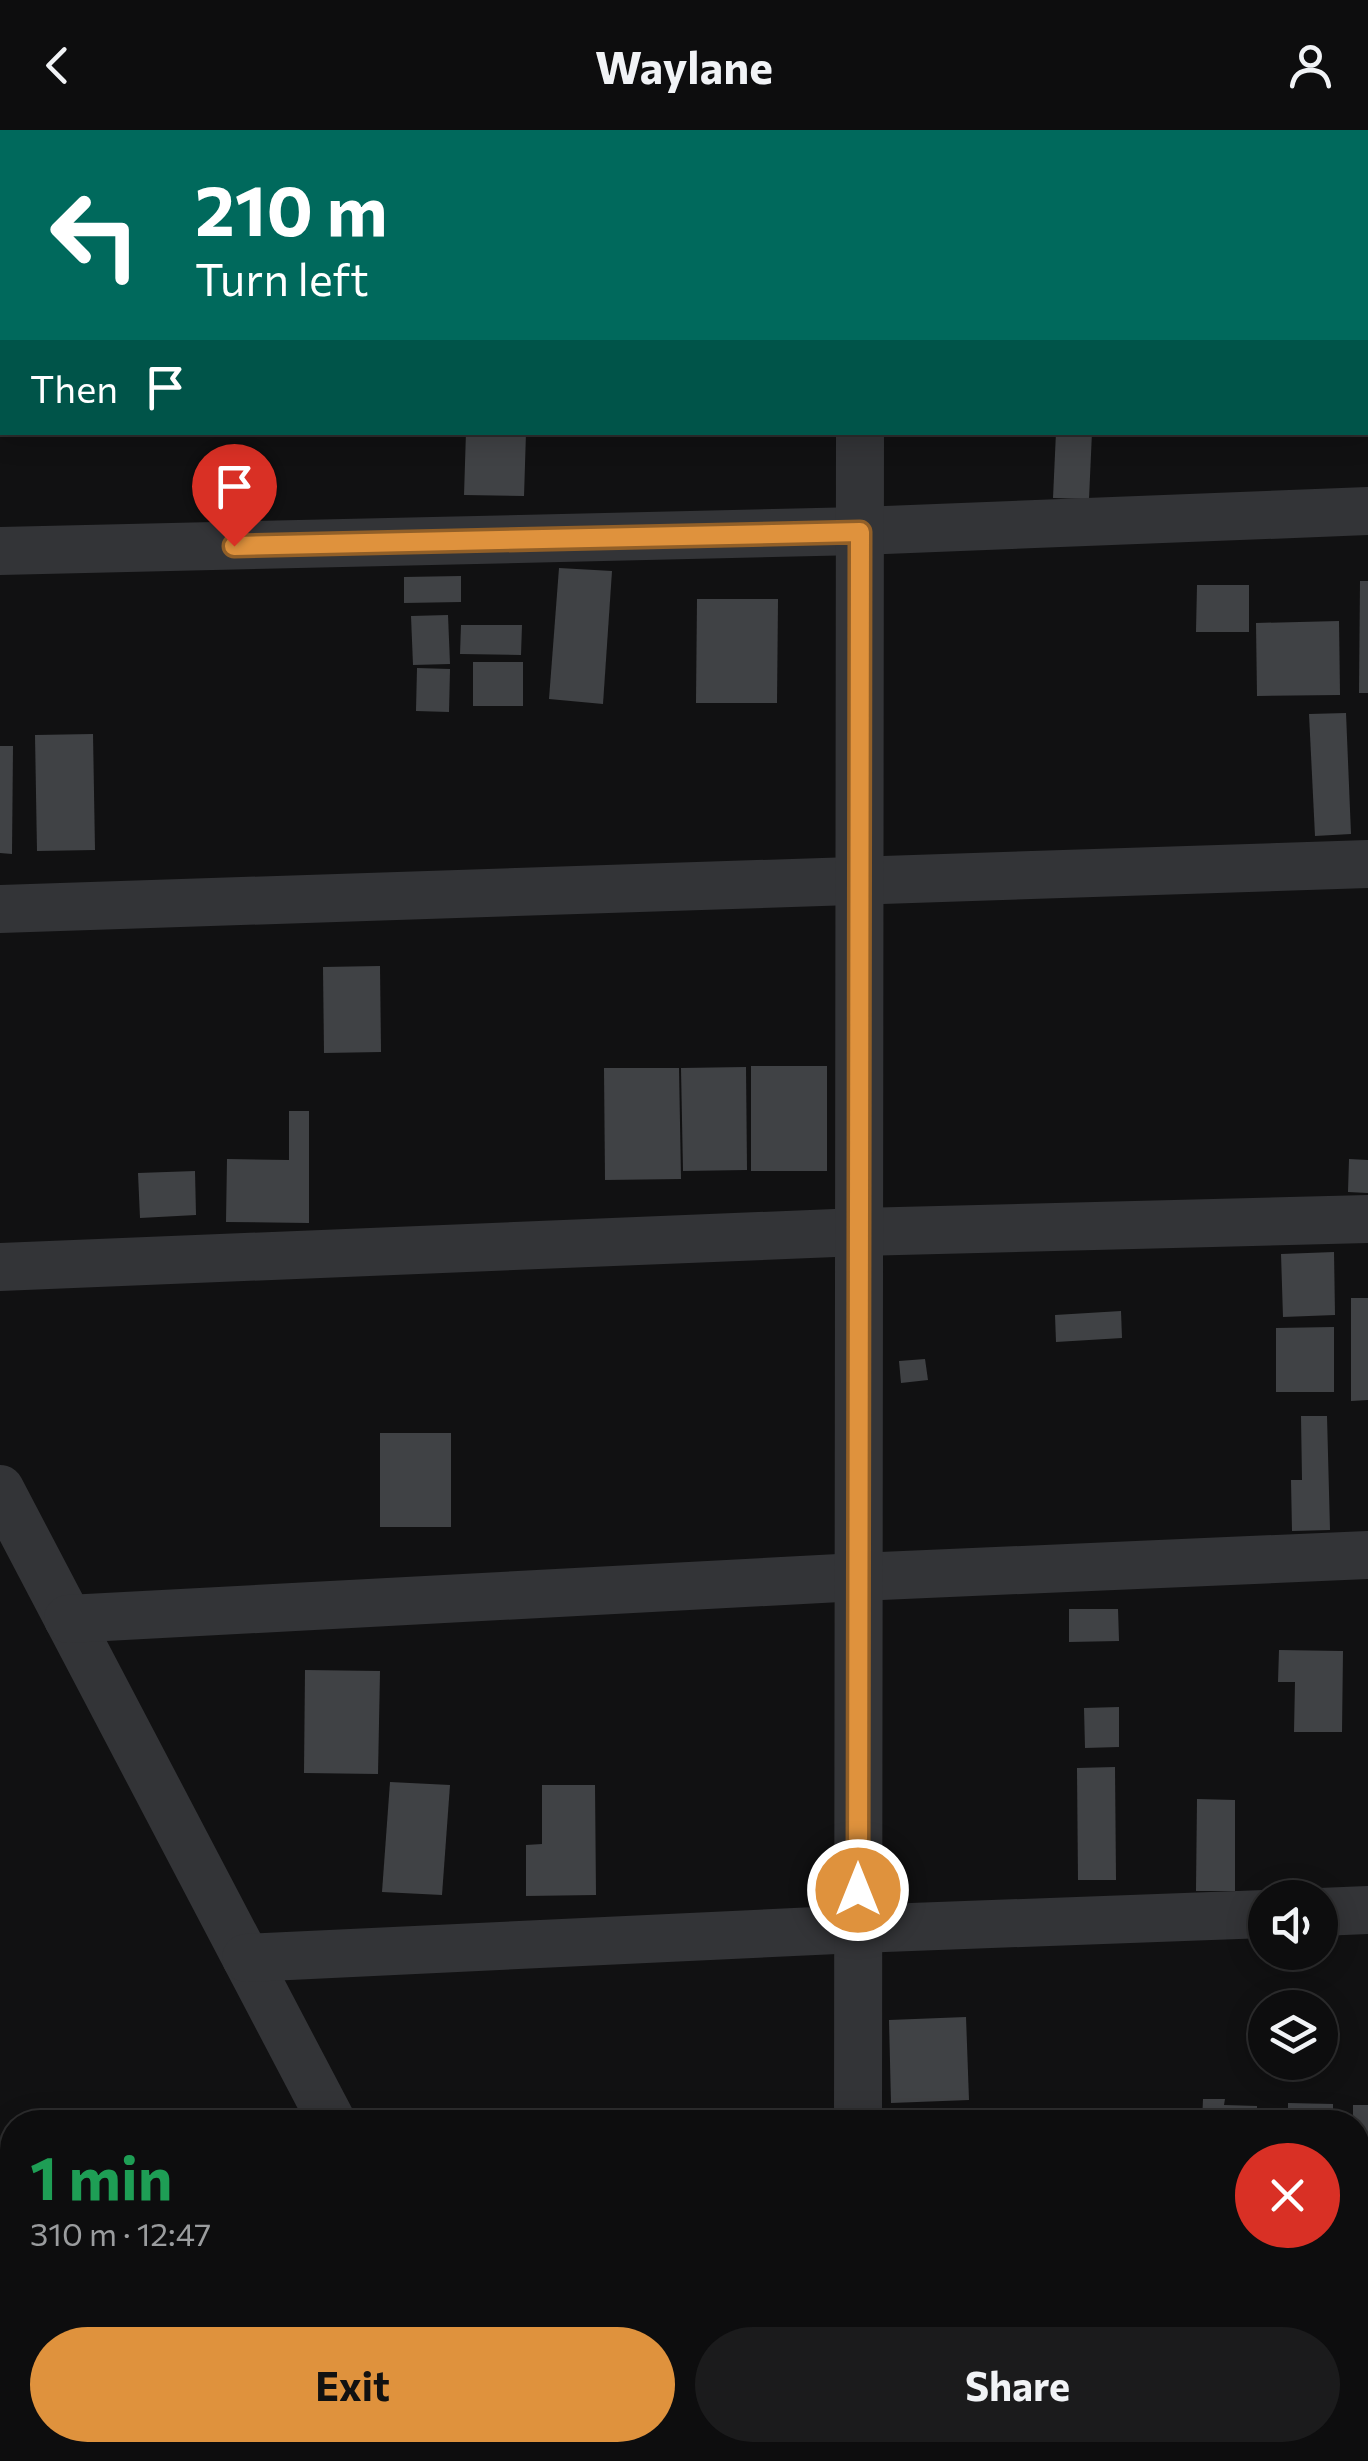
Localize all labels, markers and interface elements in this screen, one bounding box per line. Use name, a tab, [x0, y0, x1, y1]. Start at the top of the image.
icon: back	[30, 38, 85, 93]
text: Waylane	[595, 38, 773, 93]
icon: person	[1283, 38, 1338, 93]
text: 210 m	[195, 165, 387, 250]
icon: left	[30, 170, 160, 300]
text: Turn left	[195, 250, 369, 305]
icon: arrive	[138, 360, 193, 415]
text: Then	[30, 364, 118, 411]
pin	[192, 444, 277, 547]
icon: arrive	[207, 459, 262, 514]
position arrow	[806, 1838, 910, 1942]
map controls	[1248, 1880, 1338, 2080]
button: sound	[1248, 1880, 1338, 1970]
button: layers	[1248, 1990, 1338, 2080]
text: 1 min	[30, 2139, 172, 2212]
button: close	[1235, 2143, 1340, 2248]
text: 310 m · 12:47	[30, 2213, 211, 2253]
button: Exit	[30, 2327, 675, 2442]
button: Share	[695, 2327, 1340, 2442]

